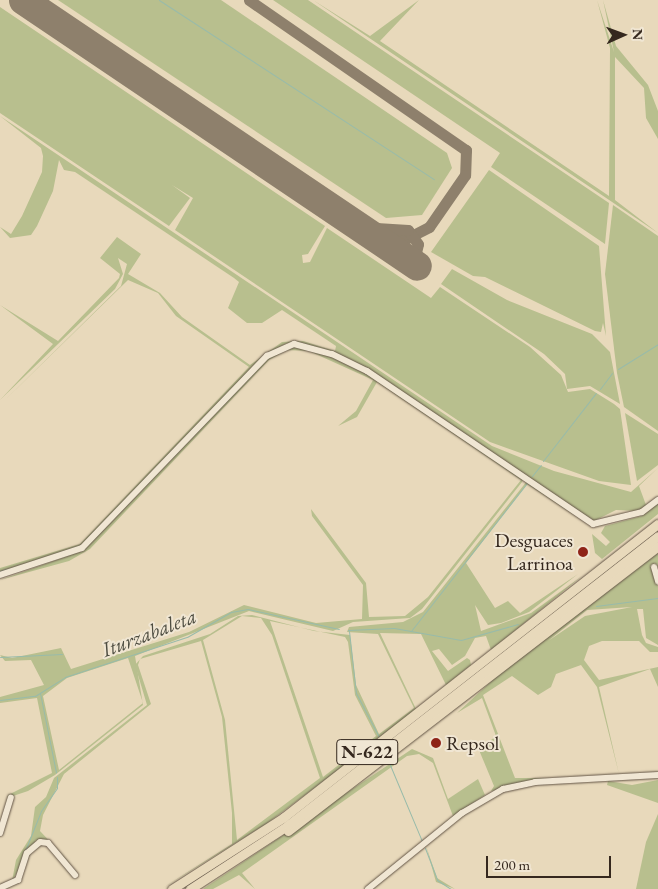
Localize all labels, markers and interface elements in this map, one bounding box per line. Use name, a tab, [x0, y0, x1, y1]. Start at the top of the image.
north arrow	[598, 10, 648, 60]
text: N	[629, 28, 647, 40]
place label: Desguaces Larrinoa	[494, 528, 573, 575]
marker: Desguaces Larrinoa	[577, 546, 589, 558]
water label: Iturzabaleta	[98, 603, 200, 663]
place label: Repsol	[446, 731, 499, 755]
road number: N-622	[336, 736, 398, 769]
marker: Repsol	[430, 737, 442, 749]
scale bar	[488, 846, 613, 878]
text: 200 m	[494, 855, 530, 874]

